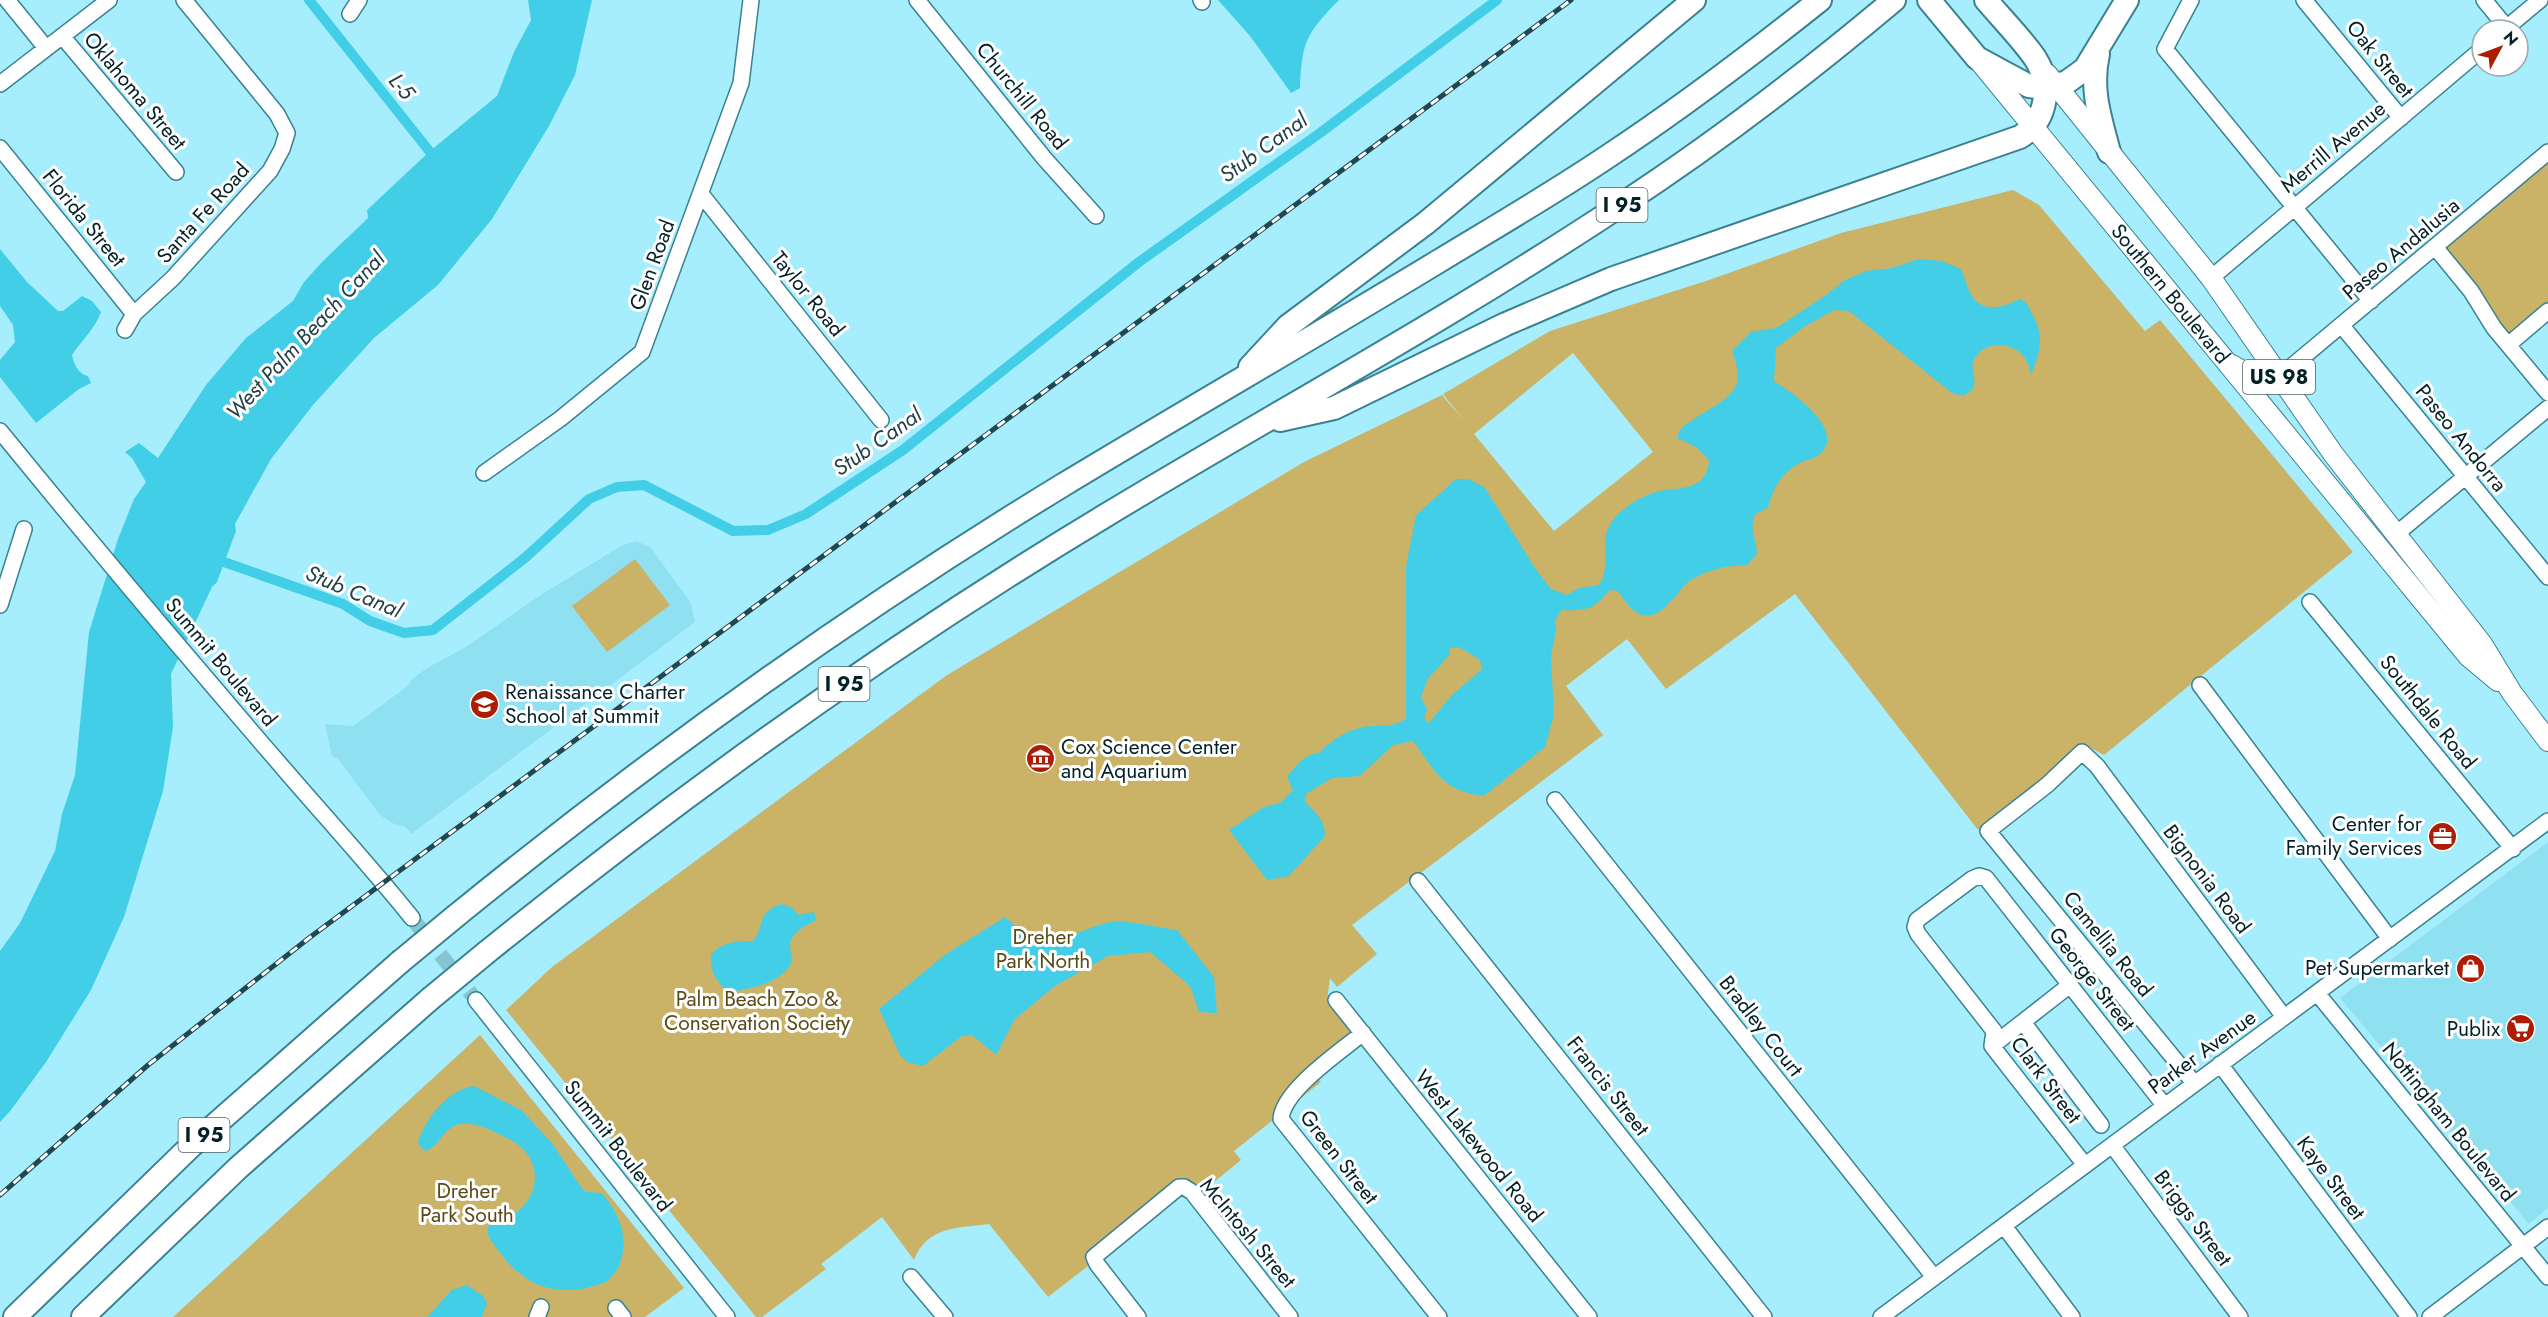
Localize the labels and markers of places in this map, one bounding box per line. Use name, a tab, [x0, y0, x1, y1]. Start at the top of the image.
place label: Renaissance Charter School at Summit	[505, 677, 686, 731]
school or university icon: Renaissance Charter School at Summit	[468, 688, 500, 720]
place label: Cox Science Center and Aquarium	[1061, 732, 1238, 786]
museum icon: Cox Science Center and Aquarium	[1024, 743, 1056, 775]
place label: Center for Family Services	[2286, 809, 2423, 863]
office icon: Center for Family Services	[2427, 820, 2459, 852]
shop icon: Pet Supermarket	[2454, 952, 2486, 984]
place label: Pet Supermarket	[2305, 953, 2449, 983]
supermarket icon: Publix	[2505, 1013, 2537, 1045]
place label: Publix	[2447, 1014, 2500, 1044]

